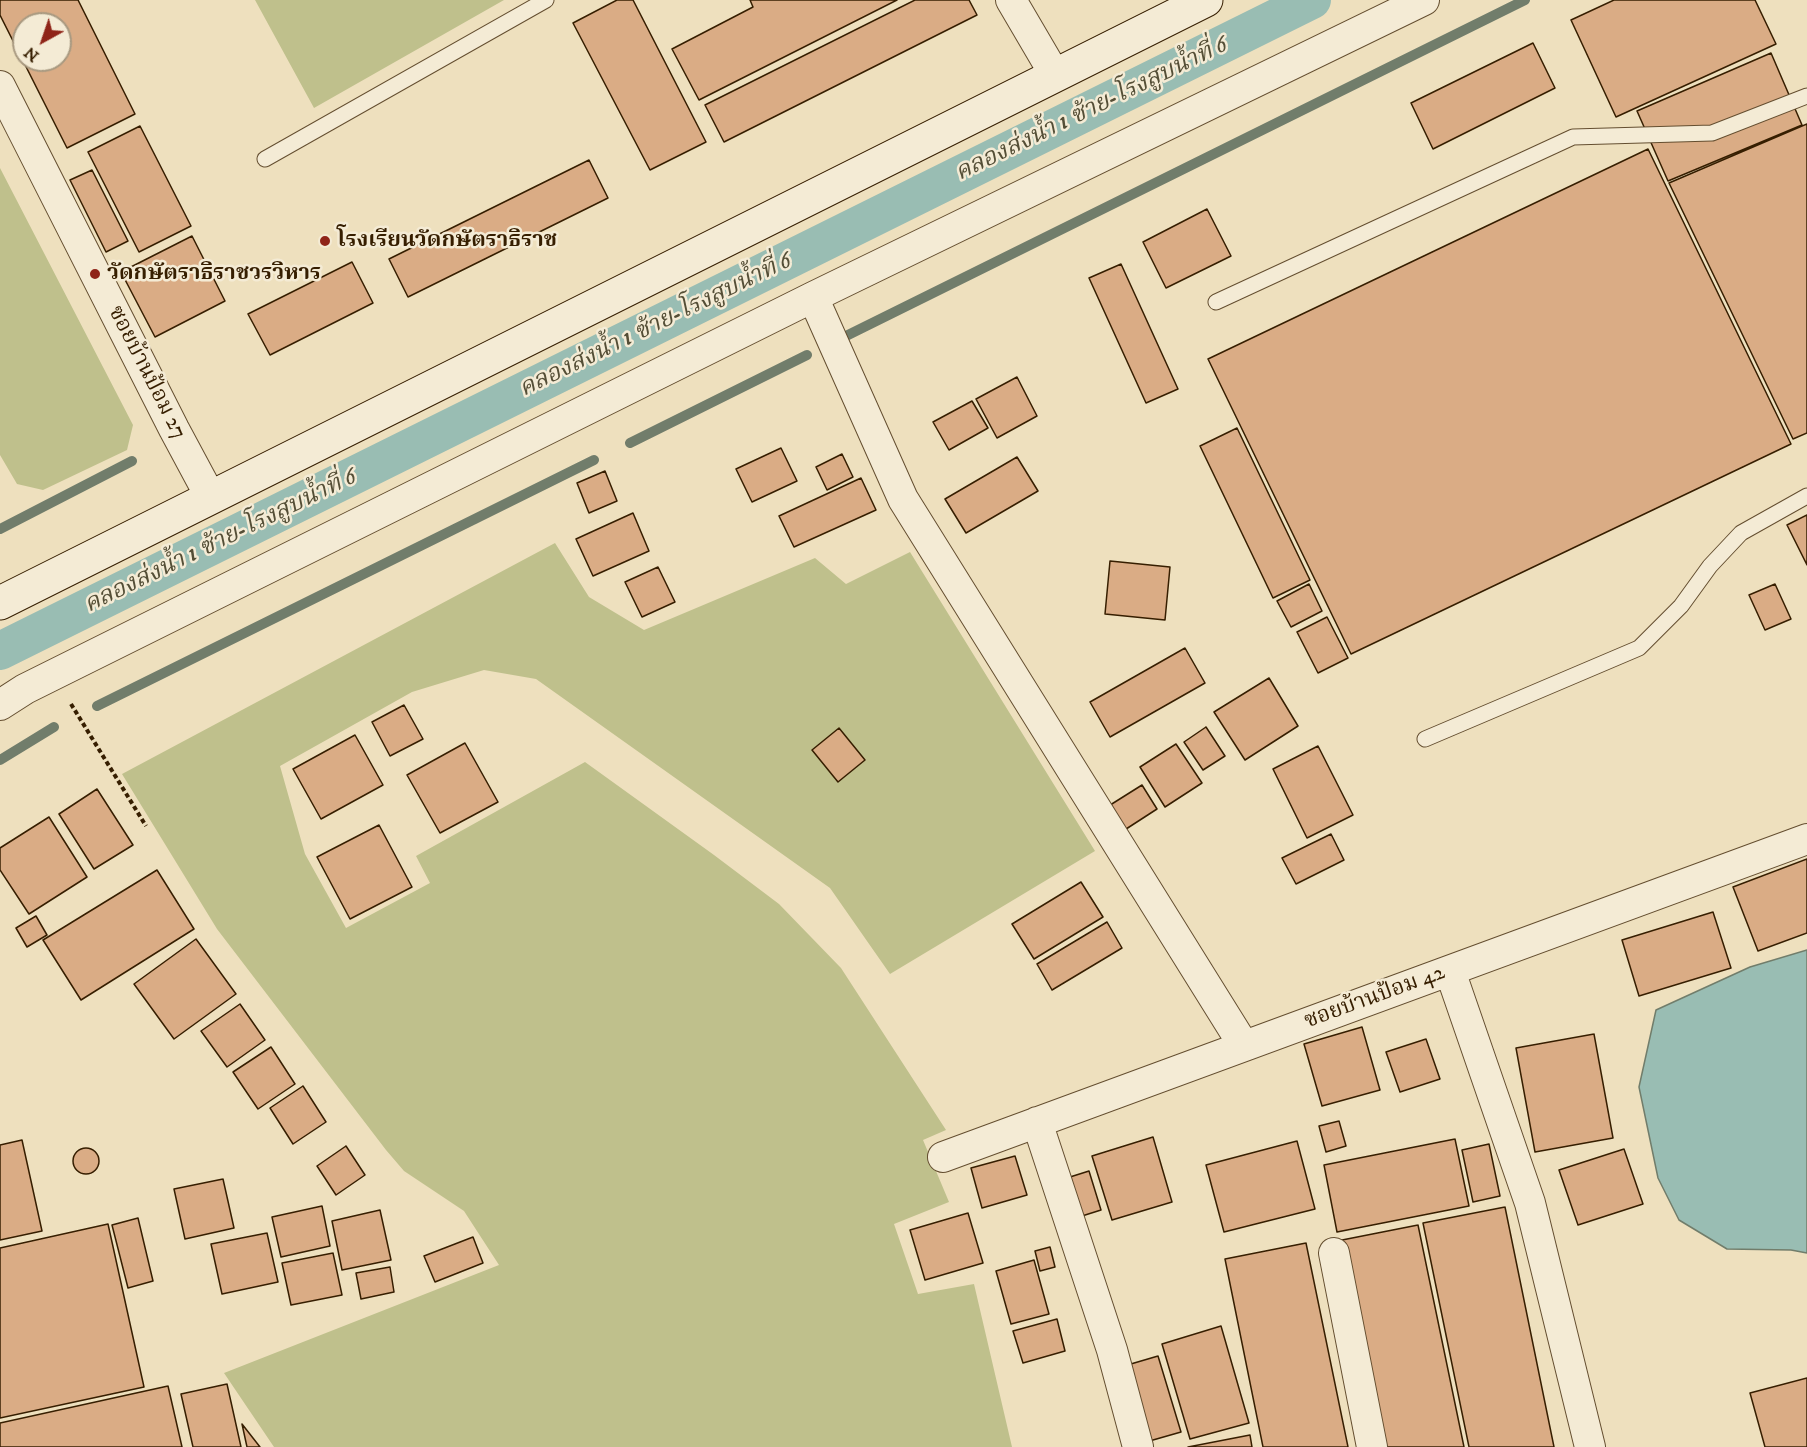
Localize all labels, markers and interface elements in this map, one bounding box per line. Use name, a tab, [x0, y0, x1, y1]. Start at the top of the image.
north arrow	[12, 12, 72, 72]
water label: คลองส่งน้ำ 1 ซ้าย-โรงสูบน้ำที่ 6	[951, 31, 1233, 189]
text: N	[20, 42, 43, 66]
place label: โรงเรียนวัดกษัตราธิราช	[337, 228, 557, 254]
marker: โรงเรียนวัดกษัตราธิราช	[318, 234, 332, 248]
water label: คลองส่งน้ำ 1 ซ้าย-โรงสูบน้ำที่ 6	[515, 247, 797, 405]
place label: วัดกษัตราธิราชวรวิหาร	[107, 261, 321, 287]
marker: วัดกษัตราธิราชวรวิหาร	[88, 267, 102, 281]
street label: ซอยบ้านป้อม 27	[101, 302, 191, 444]
water label: คลองส่งน้ำ 1 ซ้าย-โรงสูบน้ำที่ 6	[80, 463, 362, 621]
street label: ซอยบ้านป้อม 42	[1301, 960, 1449, 1036]

